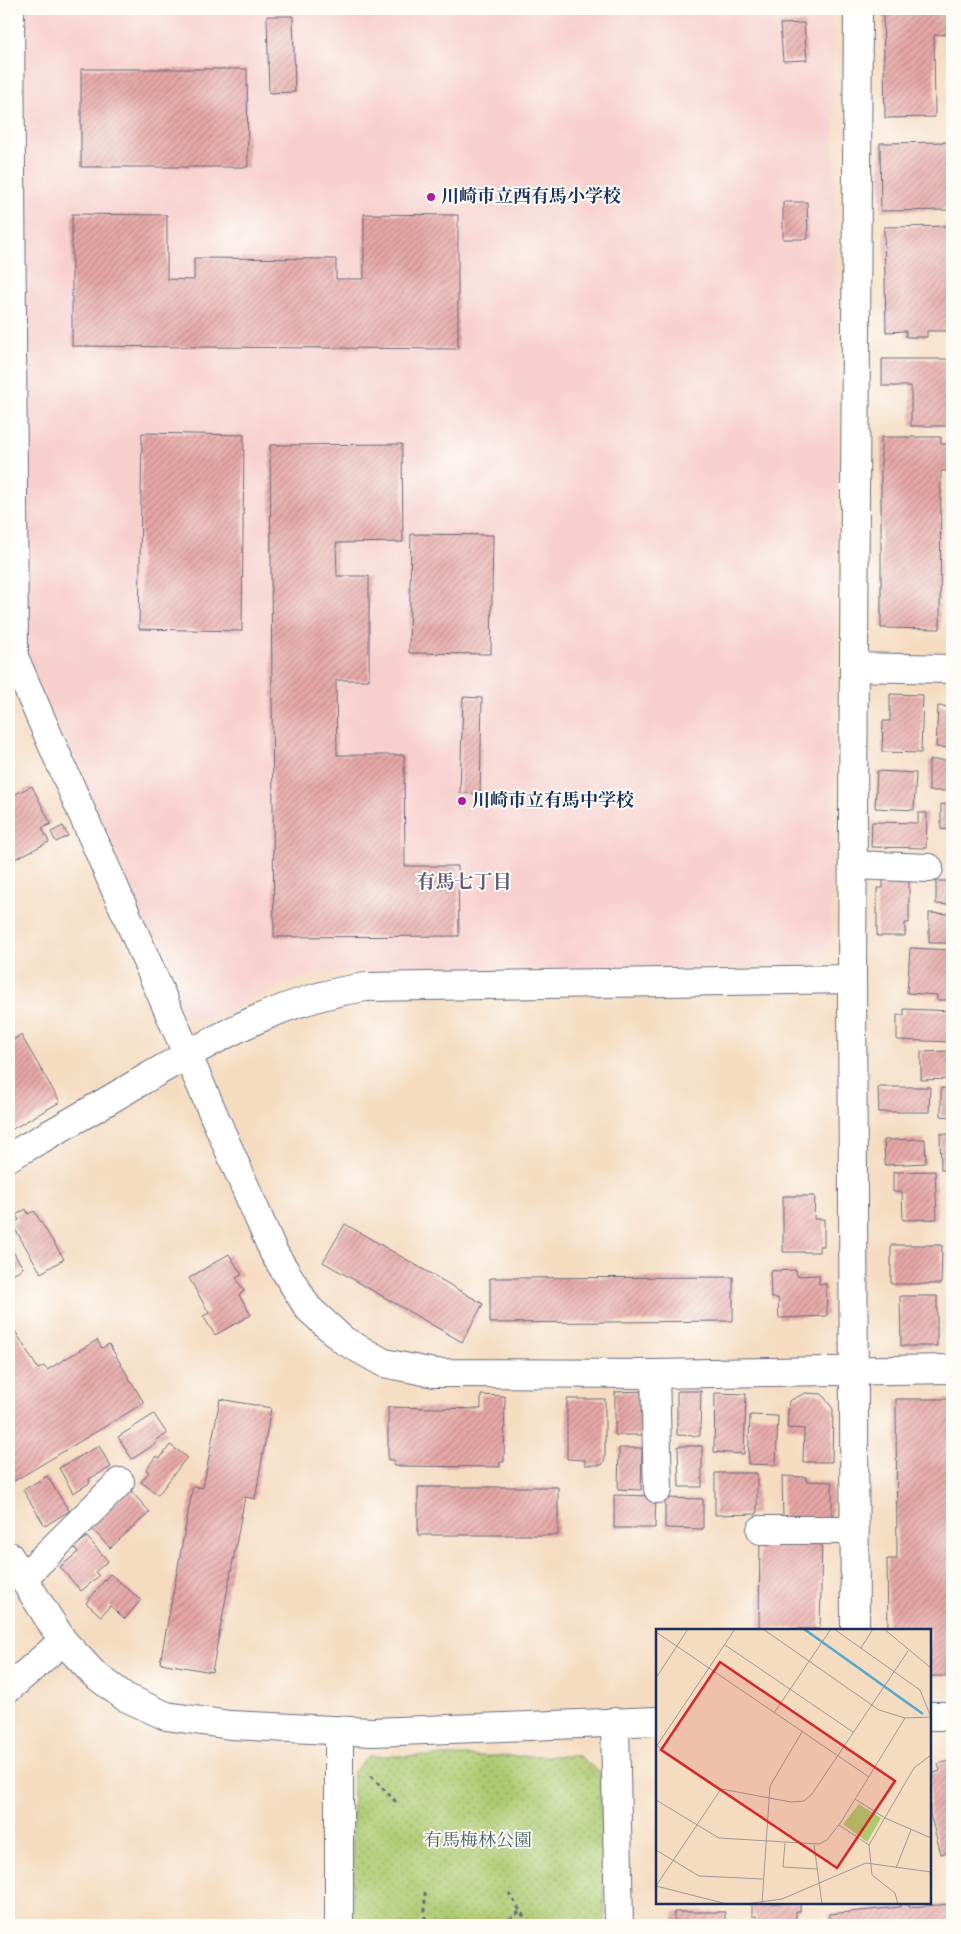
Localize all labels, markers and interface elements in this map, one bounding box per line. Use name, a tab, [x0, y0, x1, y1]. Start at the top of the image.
place label: 川崎市立西有馬小学校	[441, 186, 621, 208]
marker: 川崎市立西有馬小学校	[425, 191, 437, 203]
place label: 川崎市立有馬中学校	[472, 790, 634, 812]
marker: 川崎市立有馬中学校	[456, 795, 468, 807]
district label: 有馬七丁目	[416, 871, 512, 894]
inset map	[656, 1629, 931, 1904]
park label: 有馬梅林公園	[424, 1830, 532, 1852]

